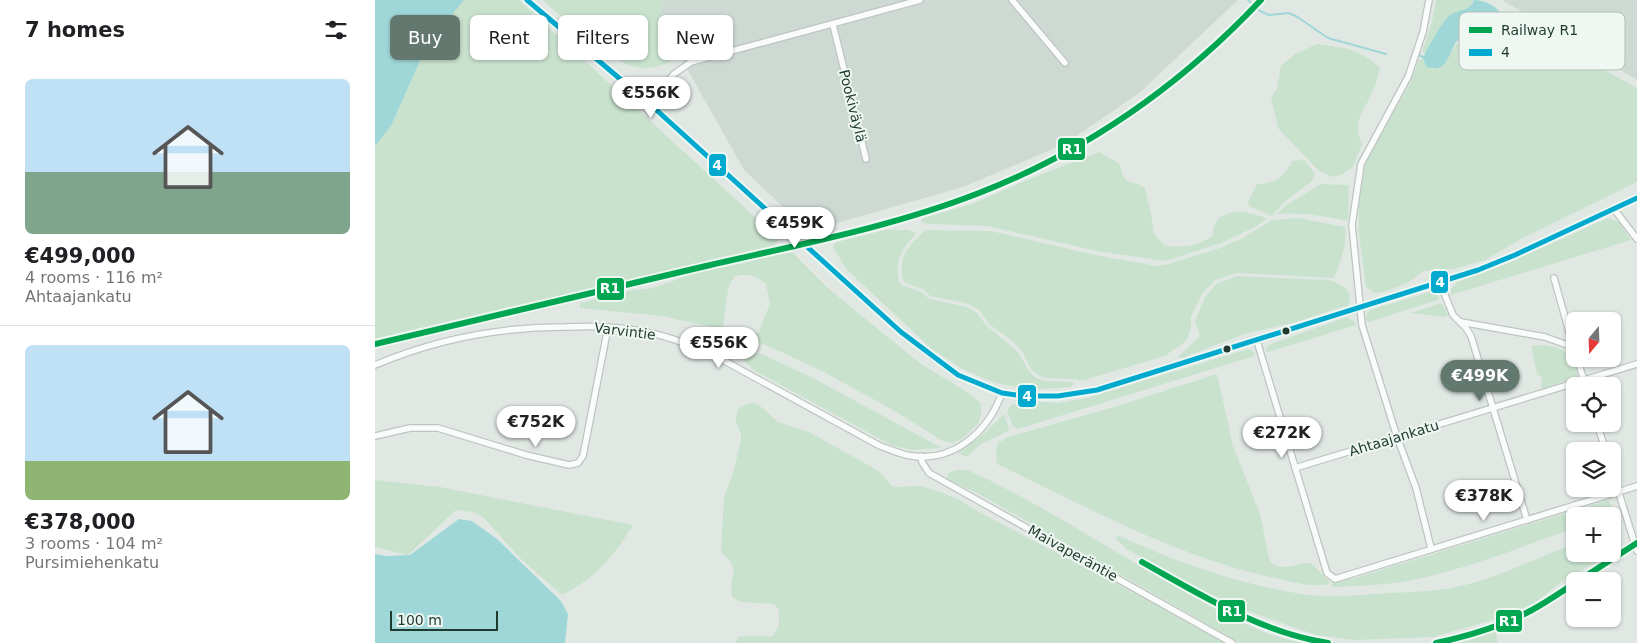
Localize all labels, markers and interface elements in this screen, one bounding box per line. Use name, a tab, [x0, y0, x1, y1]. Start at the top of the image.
legend	[1459, 12, 1625, 70]
chip: Buy	[390, 15, 460, 60]
chip: Rent	[470, 15, 548, 60]
chip: Filters	[558, 15, 648, 60]
chip: New	[658, 15, 733, 60]
icon: filters	[322, 16, 350, 44]
text: 7 homes	[25, 18, 125, 42]
text: Railway R1	[1501, 22, 1578, 38]
text: 4	[1501, 44, 1510, 60]
street label: Pookiväylä	[836, 68, 870, 144]
pin: €556K	[616, 76, 686, 119]
text: €556K	[623, 83, 679, 102]
icon: home	[143, 112, 233, 202]
line badge: R1	[1057, 137, 1086, 161]
text: R1	[1062, 141, 1082, 157]
line badge: 4	[708, 153, 727, 177]
text: 4	[712, 157, 722, 173]
pin: €459K	[760, 206, 830, 249]
text: €459K	[767, 213, 823, 232]
text: €499,000	[25, 244, 135, 268]
text: 4 rooms · 116 m²	[25, 268, 163, 287]
line badge: 4	[1430, 270, 1449, 294]
text: 4	[1435, 274, 1445, 290]
line badge: R1	[596, 277, 625, 301]
text: R1	[600, 280, 620, 296]
text: Ahtaajankatu	[25, 287, 132, 306]
north arrow	[1566, 312, 1621, 368]
map controls	[1566, 312, 1621, 627]
street label: Varvintie	[593, 319, 657, 343]
pin: €556K	[684, 326, 754, 369]
unlabelled marker	[1281, 326, 1291, 336]
text: €556K	[691, 333, 747, 352]
unlabelled marker	[1222, 344, 1232, 354]
pin: €499K	[1445, 360, 1515, 402]
text: €499K	[1452, 366, 1508, 385]
icon: home	[143, 377, 233, 467]
button: locate	[1566, 377, 1621, 432]
line badge: 4	[1017, 384, 1037, 408]
text: 4	[1022, 388, 1032, 404]
pin: €752K	[501, 406, 571, 448]
text: €752K	[508, 412, 564, 431]
pin: €272K	[1247, 416, 1317, 459]
street label: Ahtaajankatu	[1347, 417, 1441, 459]
text: €272K	[1254, 423, 1310, 442]
button: layers	[1566, 442, 1621, 497]
pin: €378K	[1449, 480, 1519, 522]
text: €378K	[1456, 486, 1512, 505]
button: +	[1566, 507, 1621, 562]
text: €378,000	[25, 510, 135, 534]
street label: Maivaperäntie	[1025, 522, 1121, 584]
text: 3 rooms · 104 m²	[25, 534, 163, 553]
text: Pursimiehenkatu	[25, 553, 159, 572]
button: −	[1566, 572, 1621, 627]
line badge: R1	[1217, 599, 1246, 623]
text: R1	[1222, 603, 1242, 619]
scale bar	[390, 608, 497, 631]
line badge: R1	[1495, 609, 1523, 633]
text: 100 m	[397, 612, 442, 628]
text: R1	[1499, 613, 1519, 629]

